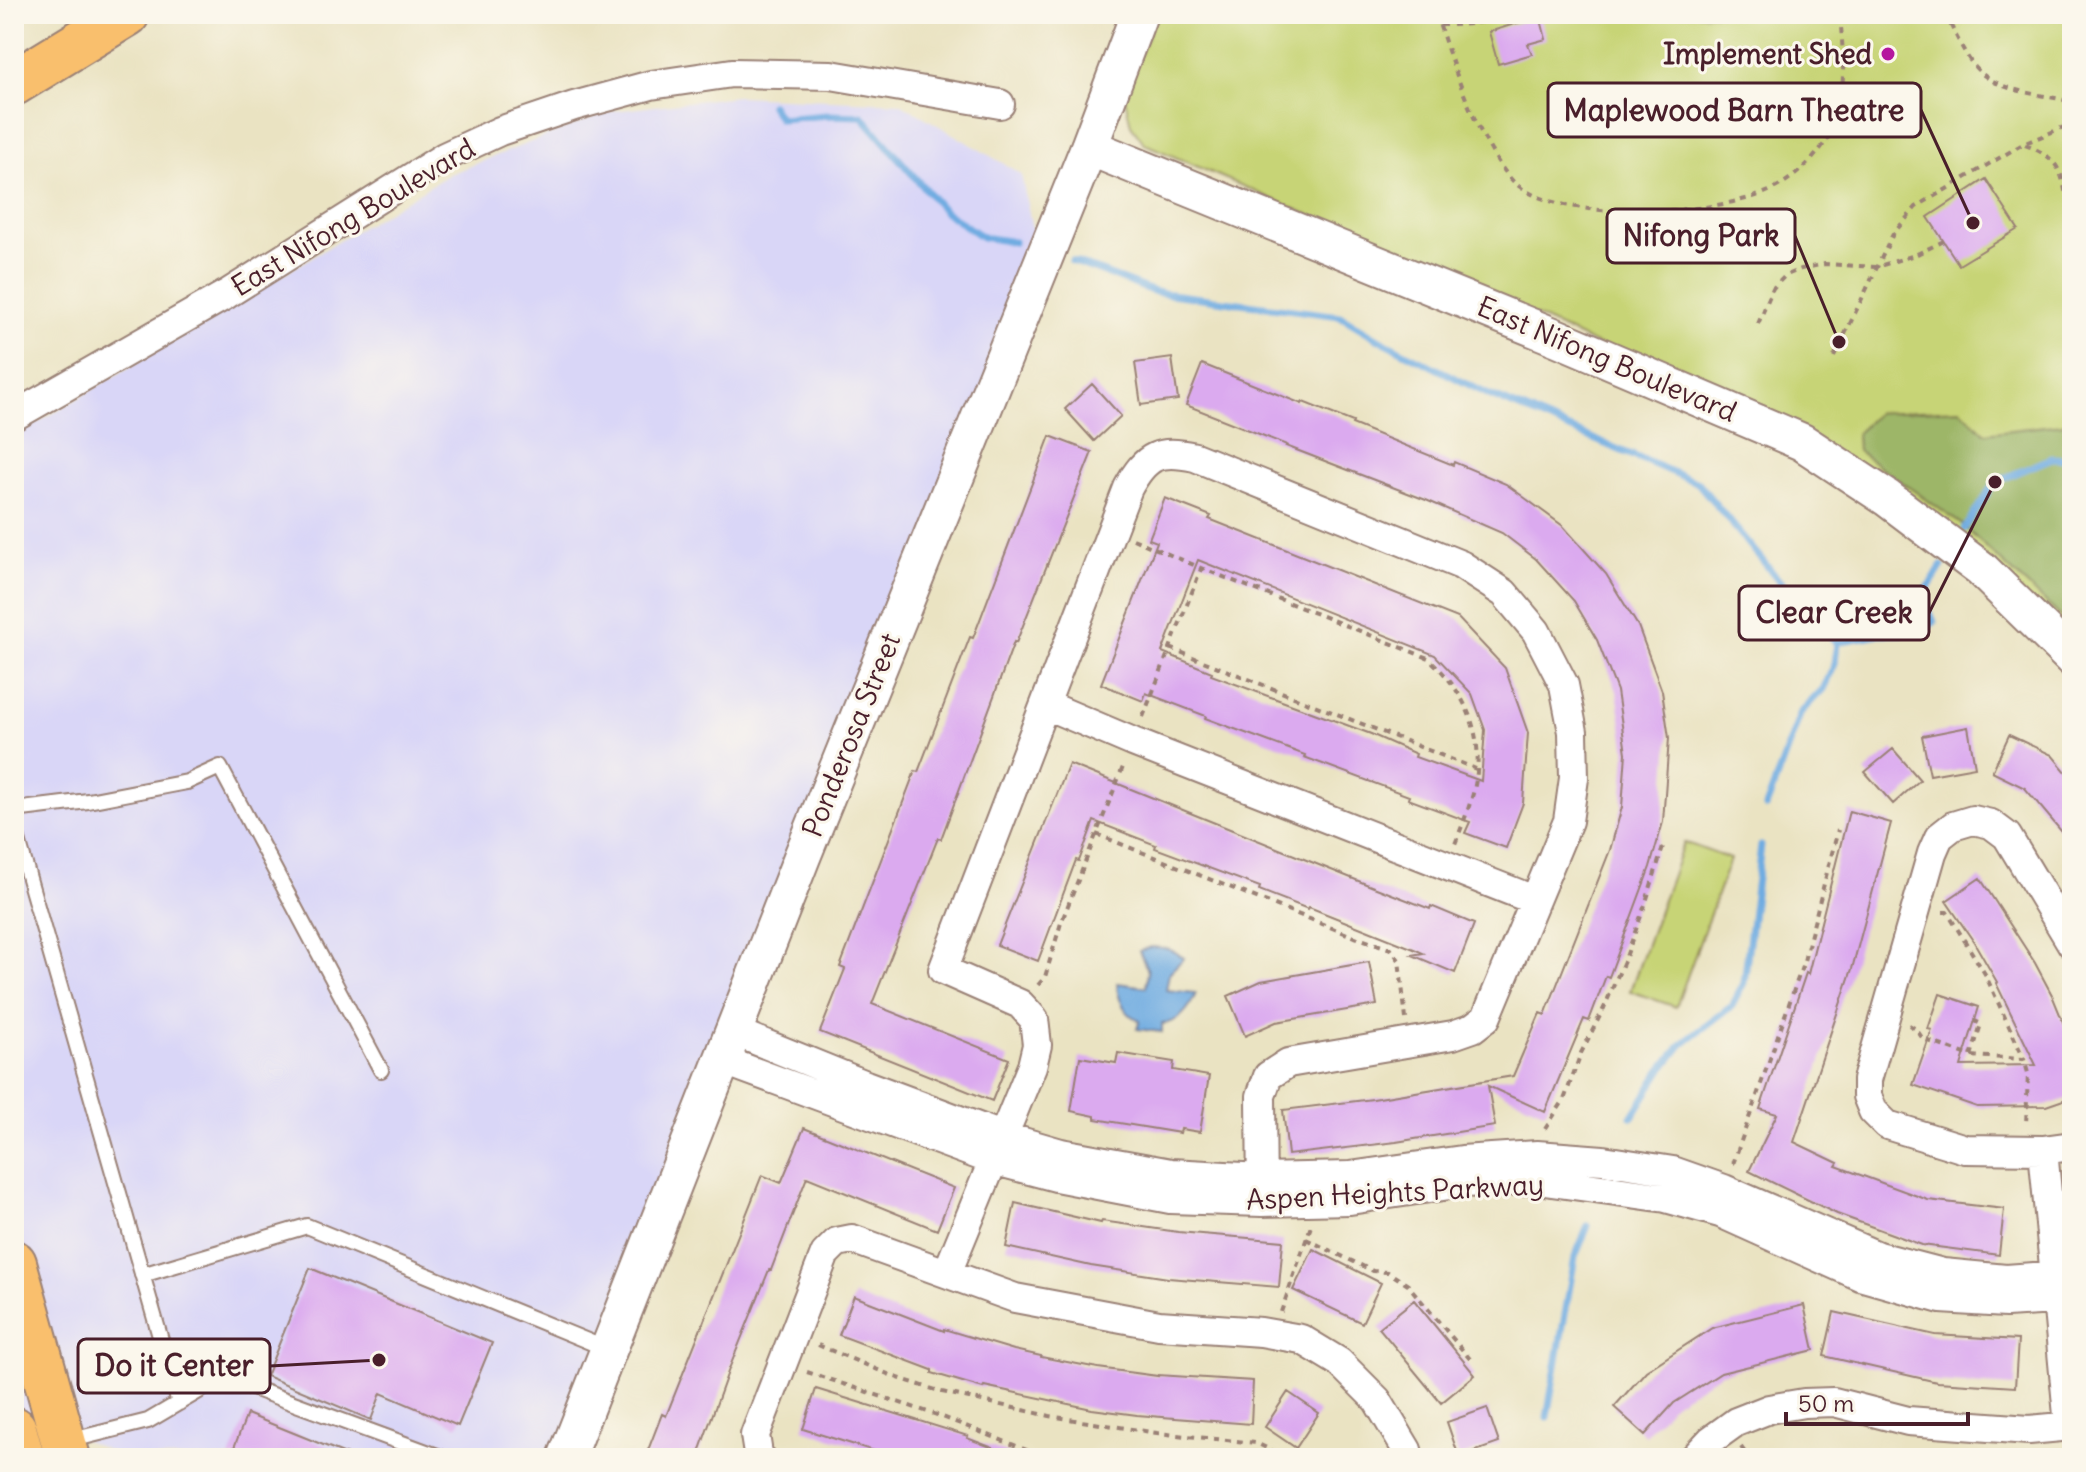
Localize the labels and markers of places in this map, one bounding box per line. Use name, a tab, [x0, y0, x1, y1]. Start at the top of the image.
place label: Implement Shed	[1663, 36, 1873, 72]
marker: Implement Shed	[1879, 45, 1897, 63]
callout: Maplewood Barn Theatre	[1548, 83, 1921, 137]
callout: Nifong Park	[1607, 209, 1795, 263]
callout: Clear Creek	[1739, 586, 1929, 640]
callout: Do it Center	[78, 1339, 270, 1393]

